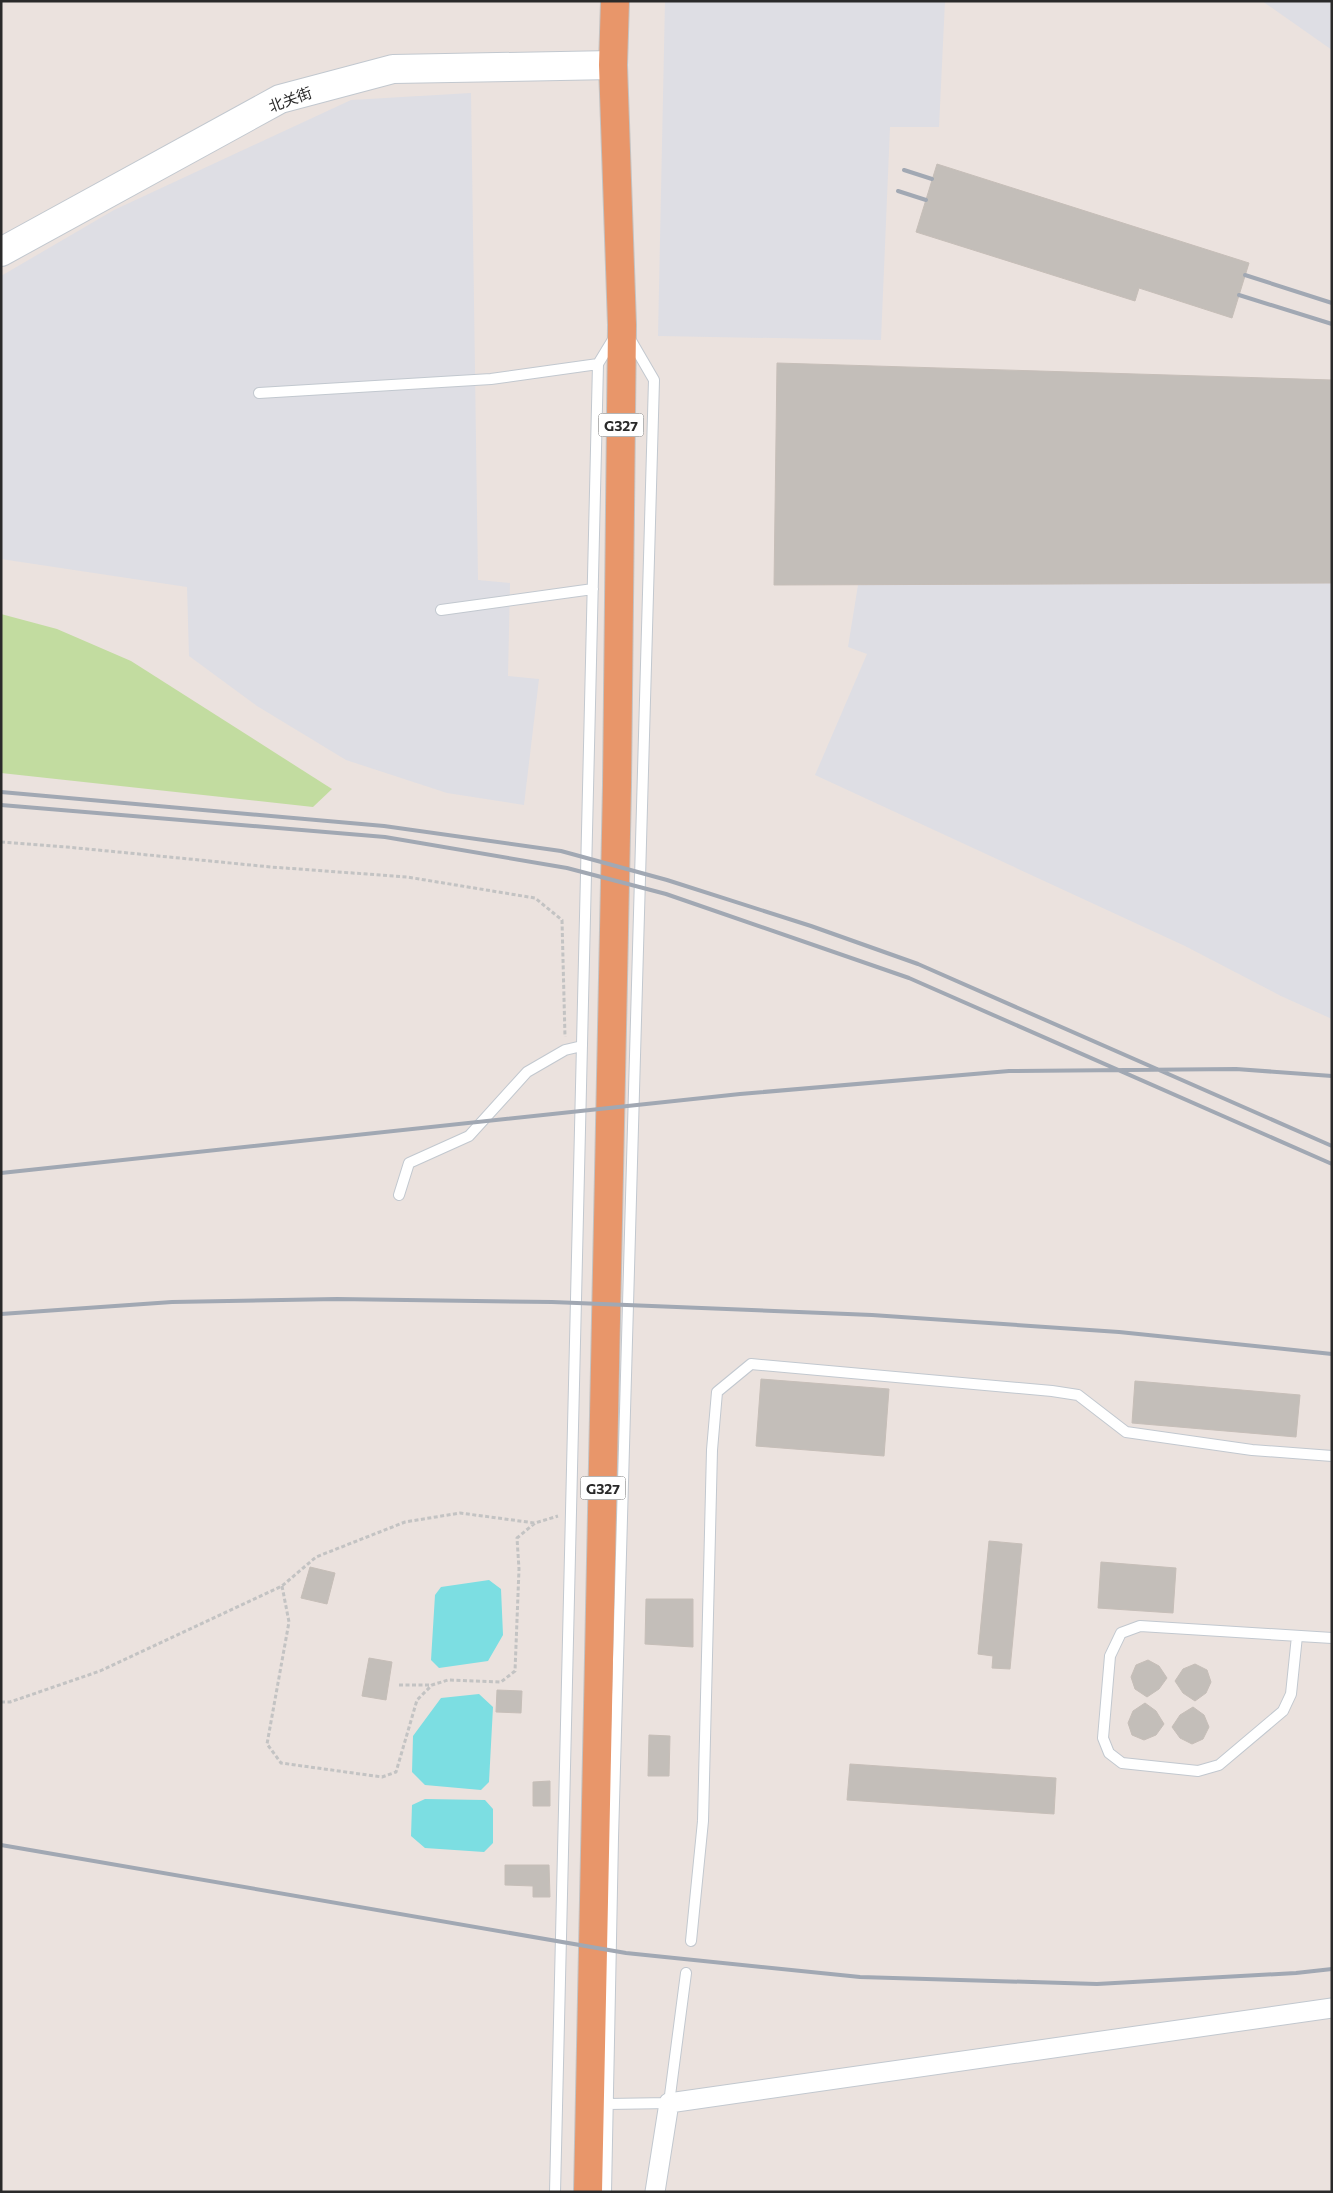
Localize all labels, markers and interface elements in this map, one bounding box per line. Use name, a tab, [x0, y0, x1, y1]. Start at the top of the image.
street label: 北关街	[266, 83, 314, 115]
road number: G327	[598, 414, 644, 436]
road number: G327	[580, 1476, 626, 1500]

